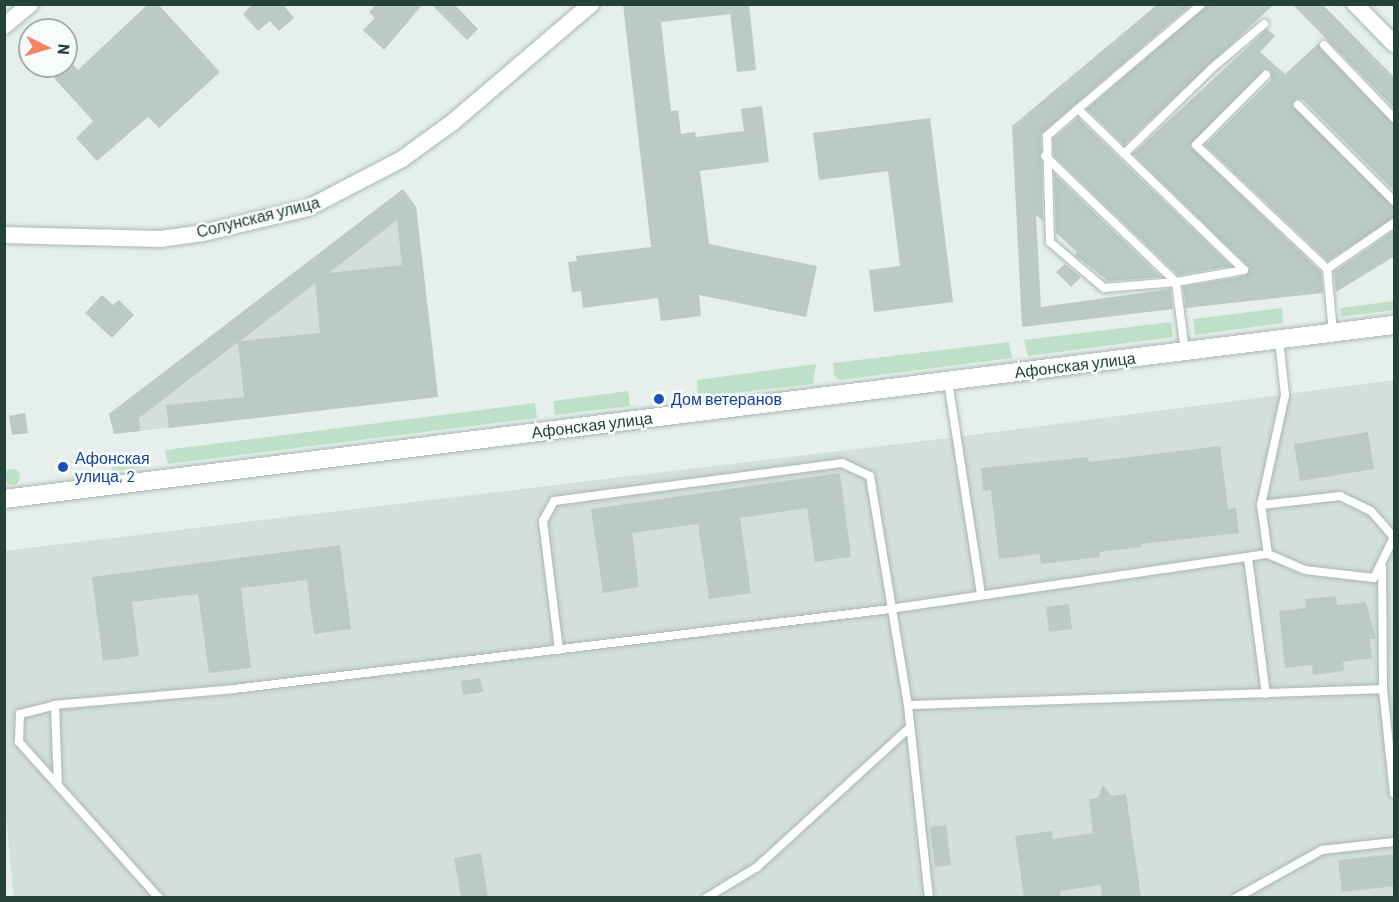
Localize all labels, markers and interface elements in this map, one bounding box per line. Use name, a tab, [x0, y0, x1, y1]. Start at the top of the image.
north arrow	[18, 18, 78, 78]
text: N	[55, 43, 74, 56]
street label: Солунская улица	[194, 192, 322, 242]
street label: Афонская улица	[1013, 348, 1137, 382]
place label: Дом ветеранов	[671, 389, 782, 409]
marker: Дом ветеранов	[652, 392, 666, 406]
street label: Афонская улица	[530, 408, 654, 442]
place label: Афонская улица, 2	[75, 448, 150, 486]
marker: Афонская улица, 2	[56, 460, 70, 474]

